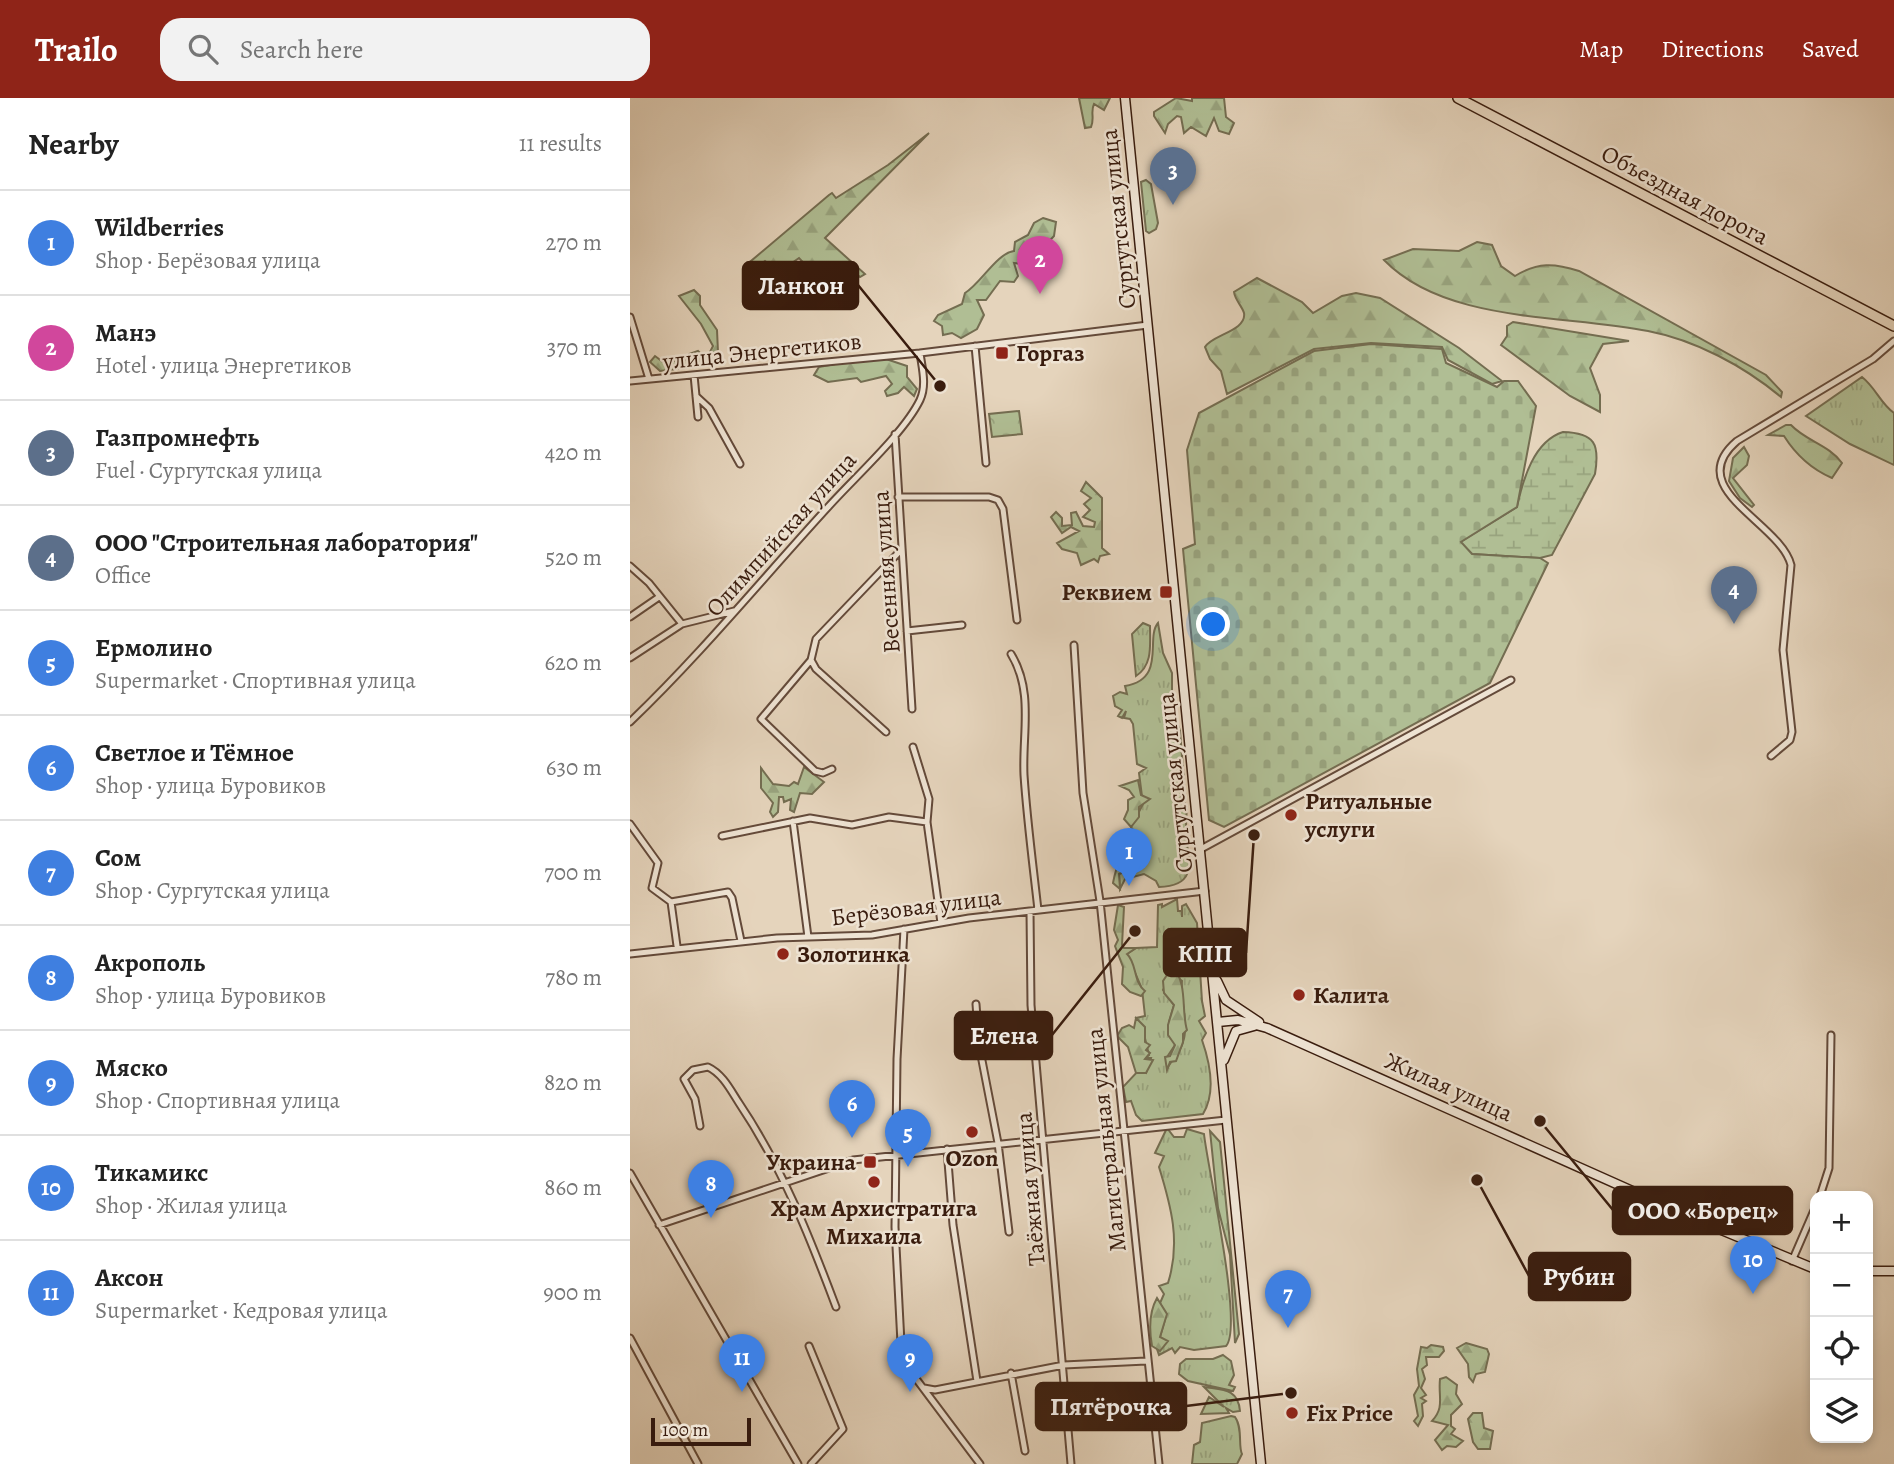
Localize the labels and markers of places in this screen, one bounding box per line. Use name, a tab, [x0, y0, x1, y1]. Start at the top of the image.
pin: 3	[1150, 147, 1196, 205]
pin: 2	[1017, 236, 1063, 294]
callout: Ланкон	[743, 262, 858, 309]
place label: Горгаз	[1016, 337, 1084, 369]
marker: Горгаз	[994, 345, 1010, 361]
pin: 4	[1711, 566, 1757, 624]
place label: Реквием	[1062, 576, 1152, 608]
marker: Реквием	[1158, 584, 1174, 600]
place label: Ритуальные услуги	[1304, 785, 1432, 845]
marker: Ритуальные услуги	[1283, 807, 1299, 823]
pin: 1	[1106, 828, 1152, 886]
callout: КПП	[1164, 929, 1246, 976]
place label: Золотинка	[797, 938, 910, 970]
marker: Золотинка	[775, 946, 791, 962]
place label: Калита	[1313, 979, 1390, 1011]
marker: Калита	[1291, 987, 1307, 1003]
callout: Елена	[955, 1012, 1052, 1059]
pin: 6	[829, 1080, 875, 1138]
pin: 5	[885, 1109, 931, 1167]
marker: Ozon	[964, 1124, 980, 1140]
place label: Ozon	[945, 1142, 999, 1174]
place label: Украина	[766, 1146, 857, 1178]
marker: Украина	[862, 1154, 878, 1170]
pin: 8	[688, 1160, 734, 1218]
marker: Храм Архистратига Михаила	[866, 1174, 882, 1190]
callout: ООО «Борец»	[1613, 1187, 1792, 1234]
place label: Храм Архистратига Михаила	[771, 1192, 978, 1252]
pin: 10	[1730, 1236, 1776, 1294]
callout: Рубин	[1529, 1253, 1630, 1300]
pin: 7	[1265, 1270, 1311, 1328]
pin: 11	[719, 1334, 765, 1392]
pin: 9	[887, 1334, 933, 1392]
callout: Пятёрочка	[1036, 1383, 1186, 1430]
place label: Fix Price	[1306, 1397, 1393, 1429]
marker: Fix Price	[1284, 1405, 1300, 1421]

